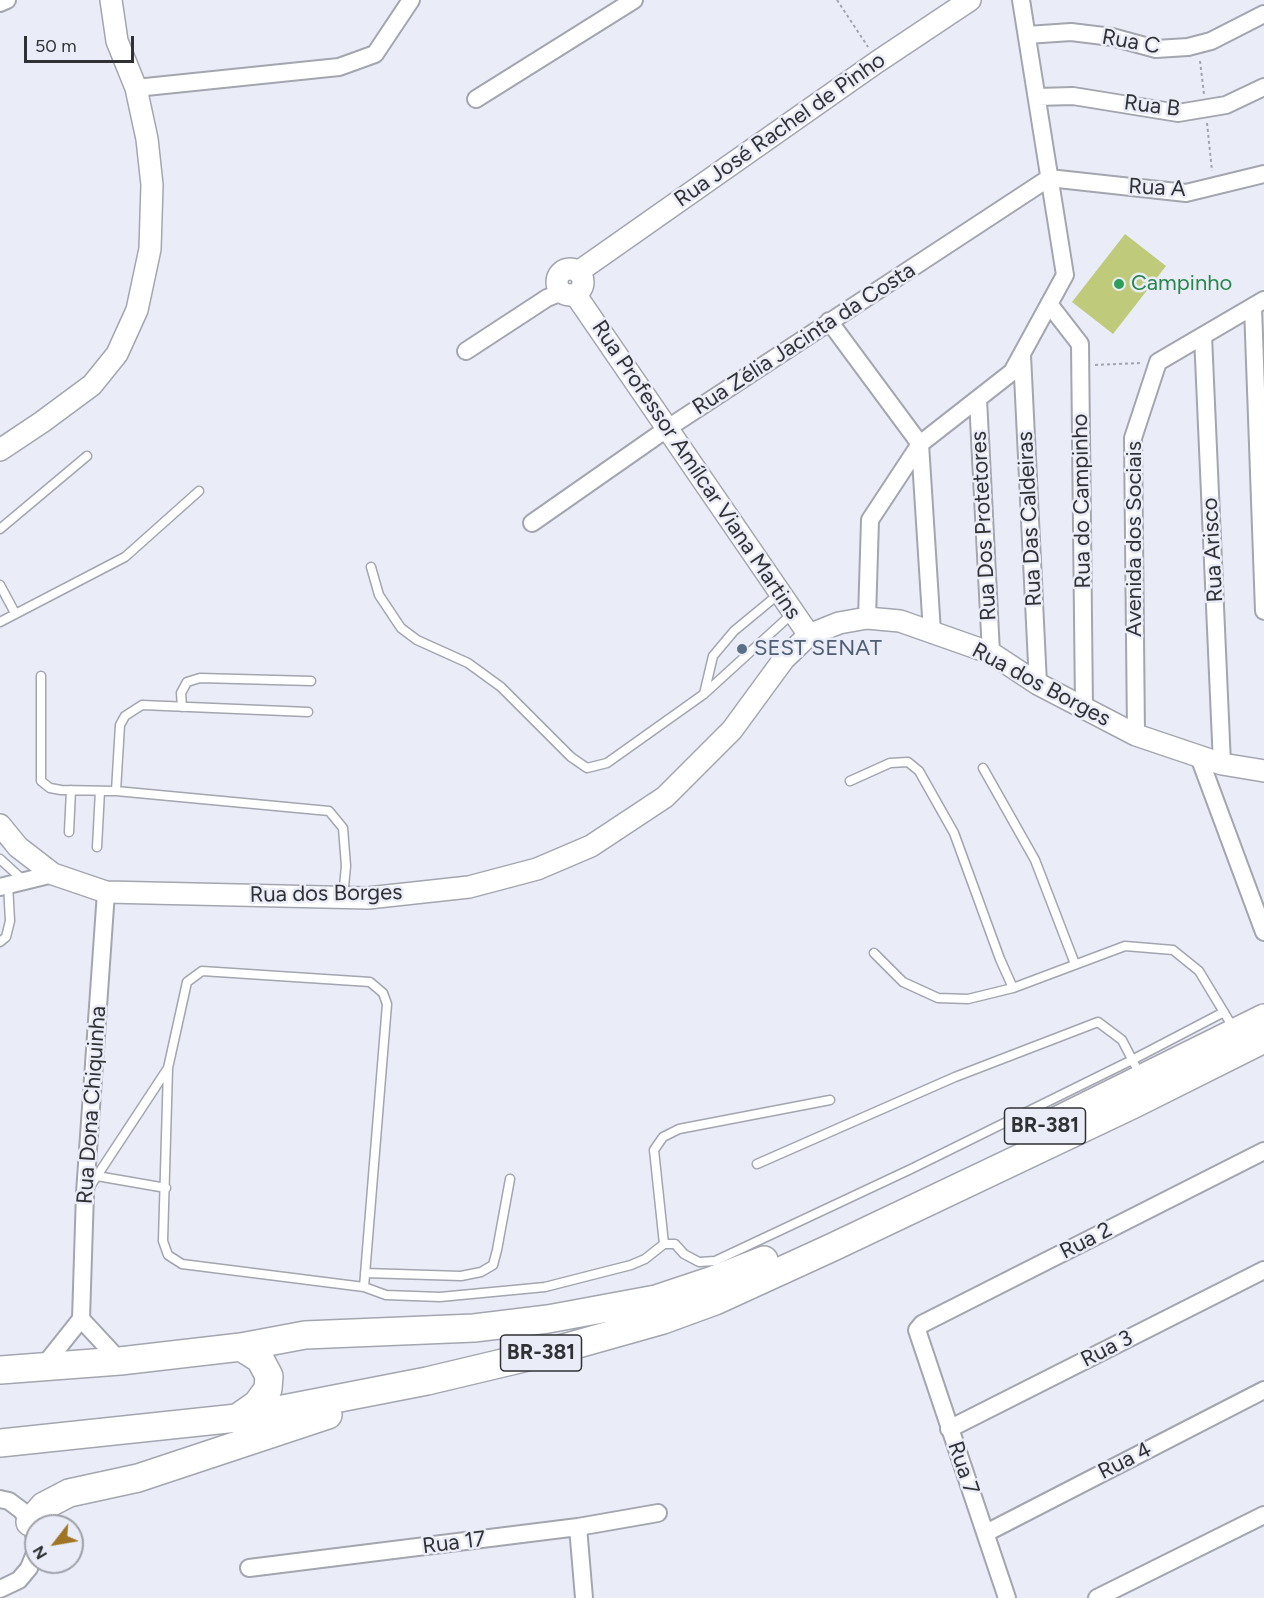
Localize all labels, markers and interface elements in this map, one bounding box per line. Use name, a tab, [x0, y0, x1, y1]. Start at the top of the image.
scale bar	[27, 24, 136, 62]
street label: Rua C	[1100, 24, 1162, 60]
text: 50 m	[35, 35, 77, 57]
street label: Rua José Rachel de Pinho	[669, 47, 891, 213]
street label: Rua B	[1123, 89, 1181, 123]
street label: Rua A	[1128, 173, 1186, 203]
street label: Rua Zélia Jacinta da Costa	[688, 257, 920, 421]
place label: Campinho	[1131, 271, 1232, 297]
marker: Campinho	[1112, 277, 1126, 291]
street label: Rua Professor Amílcar Viana Martins	[586, 315, 806, 625]
street label: Rua do Campinho	[1067, 413, 1097, 589]
street label: Rua Dos Protetores	[966, 430, 1002, 622]
street label: Rua Das Caldeiras	[1012, 431, 1048, 607]
street label: Avenida dos Sociais	[1122, 441, 1148, 637]
street label: Rua Arisco	[1197, 497, 1229, 603]
place label: SEST SENAT	[754, 636, 882, 662]
street label: Rua dos Borges	[967, 637, 1115, 733]
marker: SEST SENAT	[735, 642, 749, 656]
street label: Rua dos Borges	[249, 879, 403, 909]
street label: Rua Dona Chiquinha	[72, 1005, 112, 1205]
road number: BR-381	[1004, 1108, 1086, 1144]
street label: Rua 2	[1056, 1217, 1116, 1265]
street label: Rua 3	[1077, 1325, 1137, 1373]
road number: BR-381	[500, 1335, 582, 1371]
street label: Rua 4	[1094, 1436, 1156, 1486]
street label: Rua 7	[942, 1438, 984, 1498]
north arrow	[24, 1514, 84, 1574]
street label: Rua 17	[421, 1526, 487, 1560]
text: N	[29, 1542, 51, 1563]

